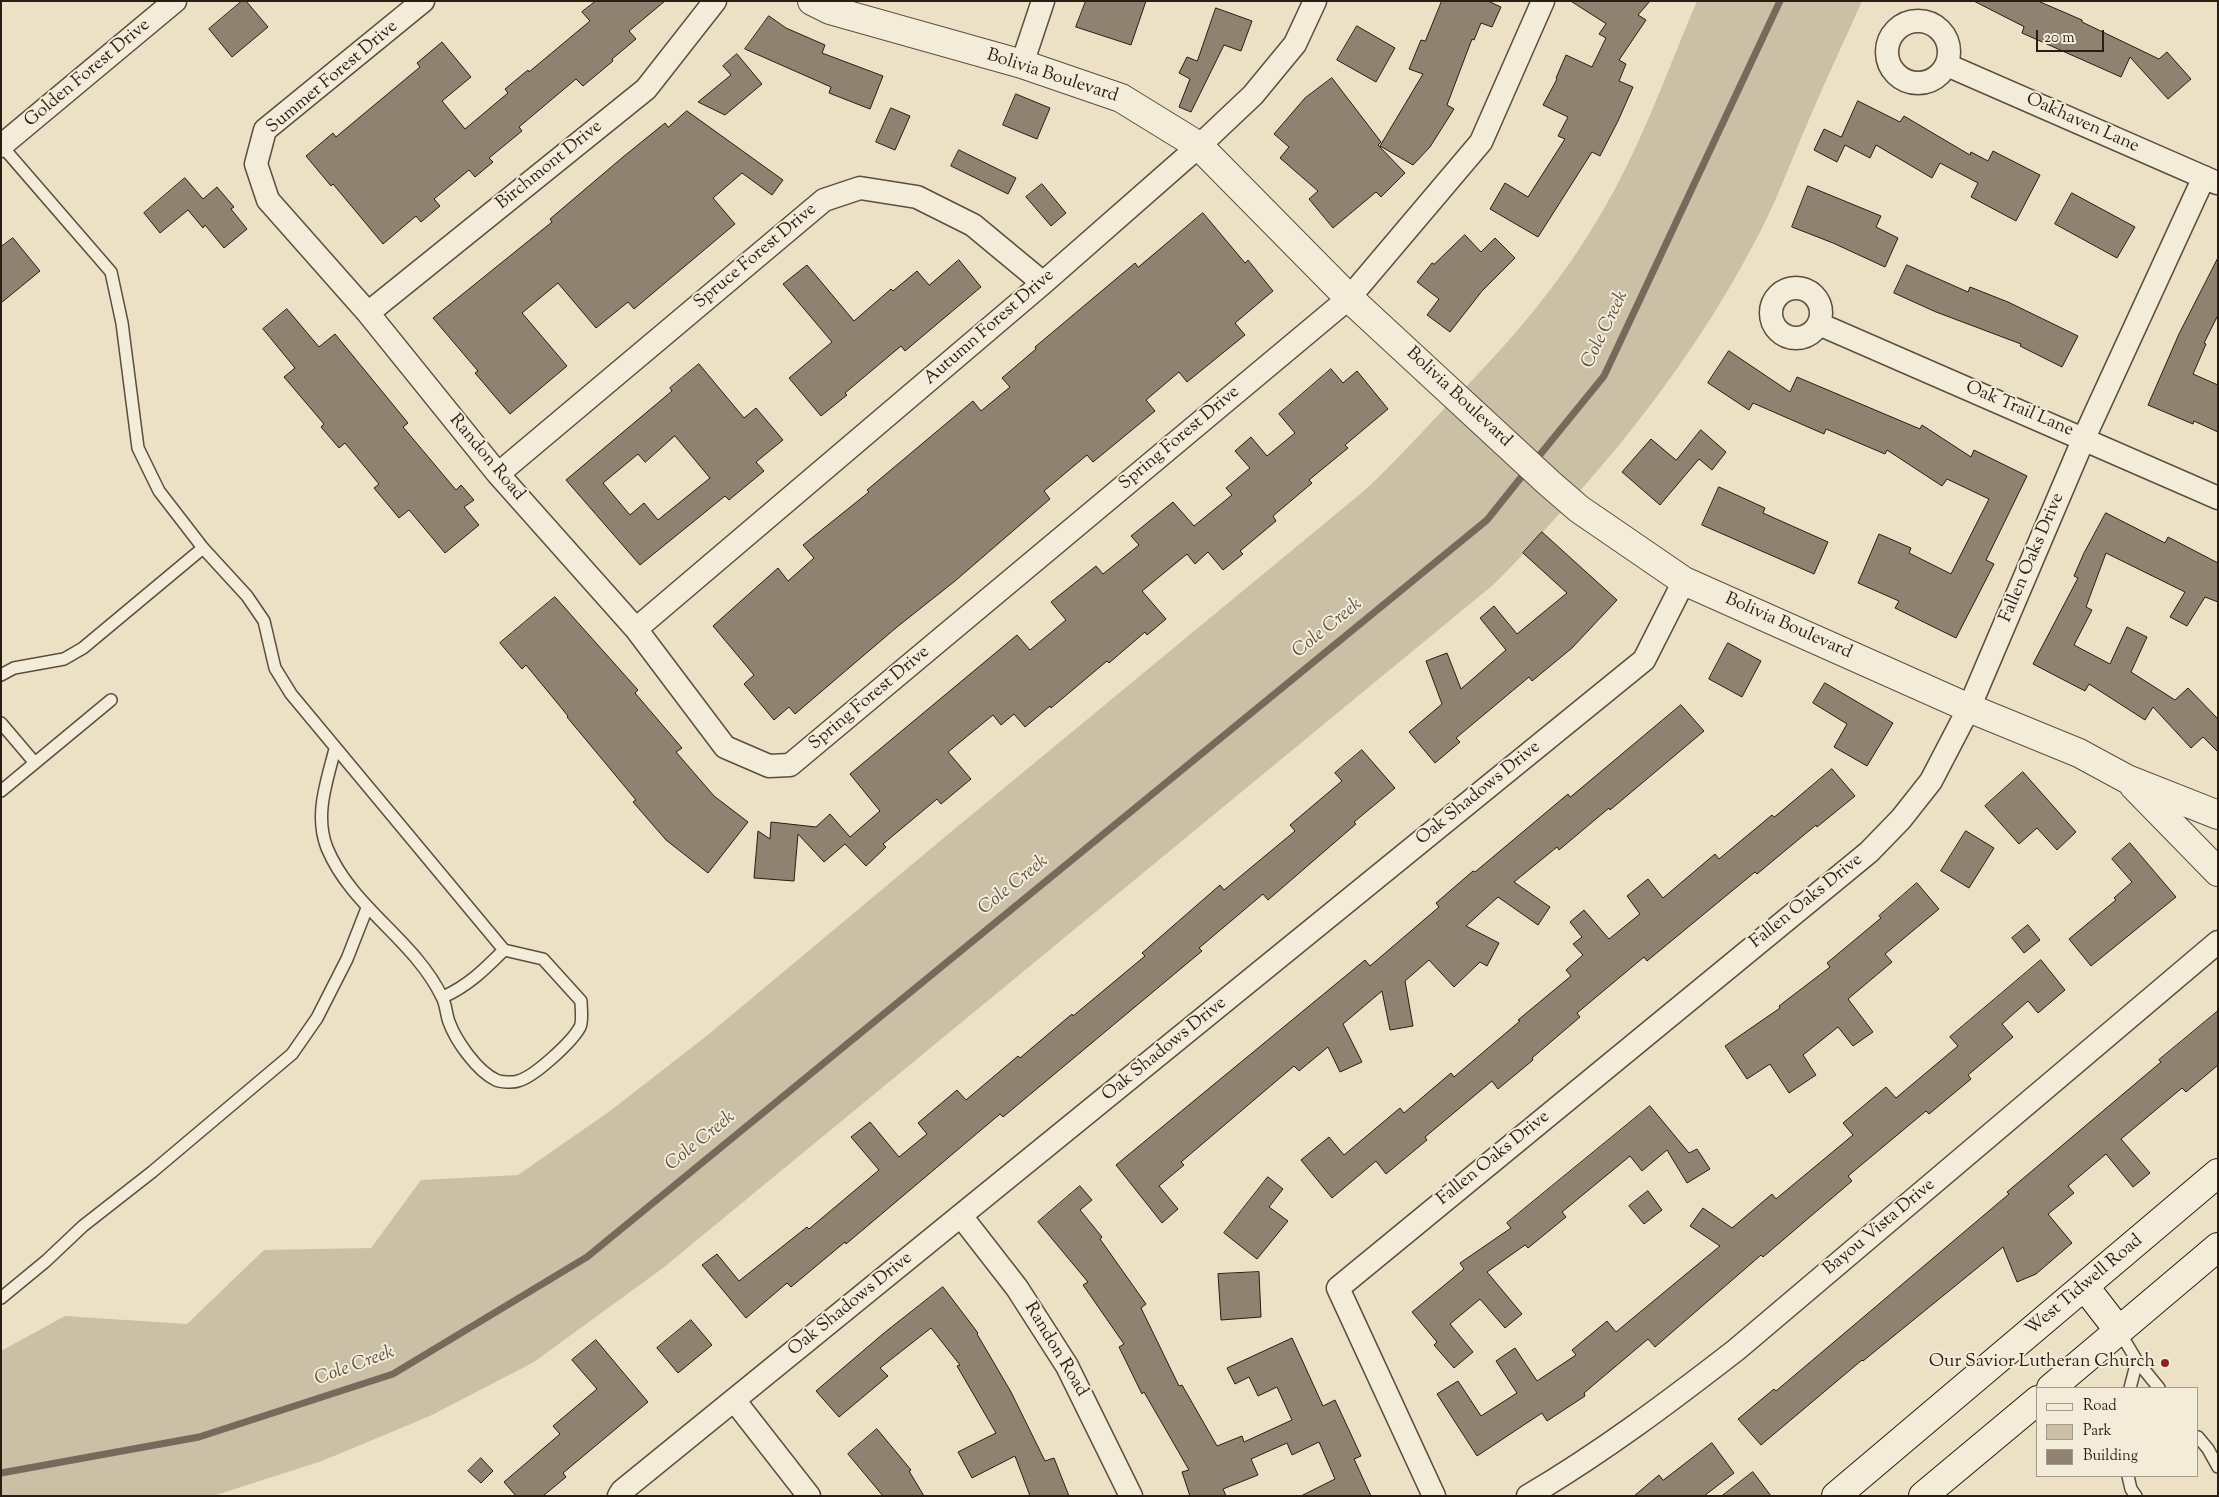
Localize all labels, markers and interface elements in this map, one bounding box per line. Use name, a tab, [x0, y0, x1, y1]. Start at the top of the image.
street label: Golden Forest Drive	[21, 15, 155, 133]
street label: Summer Forest Drive	[263, 17, 403, 139]
scale bar	[2039, 20, 2106, 52]
text: 20 m	[2044, 28, 2075, 49]
street label: Bolivia Boulevard	[984, 46, 1120, 108]
street label: Oakhaven Lane	[2022, 89, 2142, 159]
street label: Birchmont Drive	[493, 117, 607, 215]
street label: Spruce Forest Drive	[690, 199, 822, 315]
street label: Autumn Forest Drive	[921, 266, 1059, 390]
water label: Cole Creek	[1578, 288, 1634, 372]
street label: Bolivia Boulevard	[1401, 343, 1515, 453]
street label: Oak Trail Lane	[1962, 378, 2076, 442]
street label: Spring Forest Drive	[1115, 382, 1245, 496]
street label: Randon Road	[444, 410, 528, 506]
street label: Fallen Oaks Drive	[1996, 490, 2070, 626]
street label: Bolivia Boulevard	[1721, 589, 1855, 665]
water label: Cole Creek	[1289, 594, 1367, 664]
street label: Spring Forest Drive	[805, 642, 935, 756]
street label: Oak Shadows Drive	[1413, 737, 1545, 851]
street label: Fallen Oaks Drive	[1746, 850, 1868, 954]
water label: Cole Creek	[975, 851, 1053, 921]
street label: Oak Shadows Drive	[1099, 993, 1231, 1107]
water label: Cole Creek	[662, 1107, 740, 1177]
street label: Fallen Oaks Drive	[1433, 1107, 1555, 1211]
street label: Bayou Vista Drive	[1820, 1175, 1940, 1281]
street label: West Tidwell Road	[2022, 1231, 2148, 1341]
street label: Oak Shadows Drive	[785, 1248, 917, 1362]
street label: Randon Road	[1018, 1299, 1092, 1401]
water label: Cole Creek	[312, 1342, 398, 1392]
place label: Our Savior Lutheran Church	[1929, 1352, 2155, 1374]
marker: Our Savior Lutheran Church	[2159, 1357, 2171, 1369]
legend	[2036, 1387, 2199, 1477]
text: Road	[2083, 1396, 2117, 1417]
text: Park	[2083, 1421, 2112, 1442]
text: Building	[2083, 1446, 2138, 1467]

